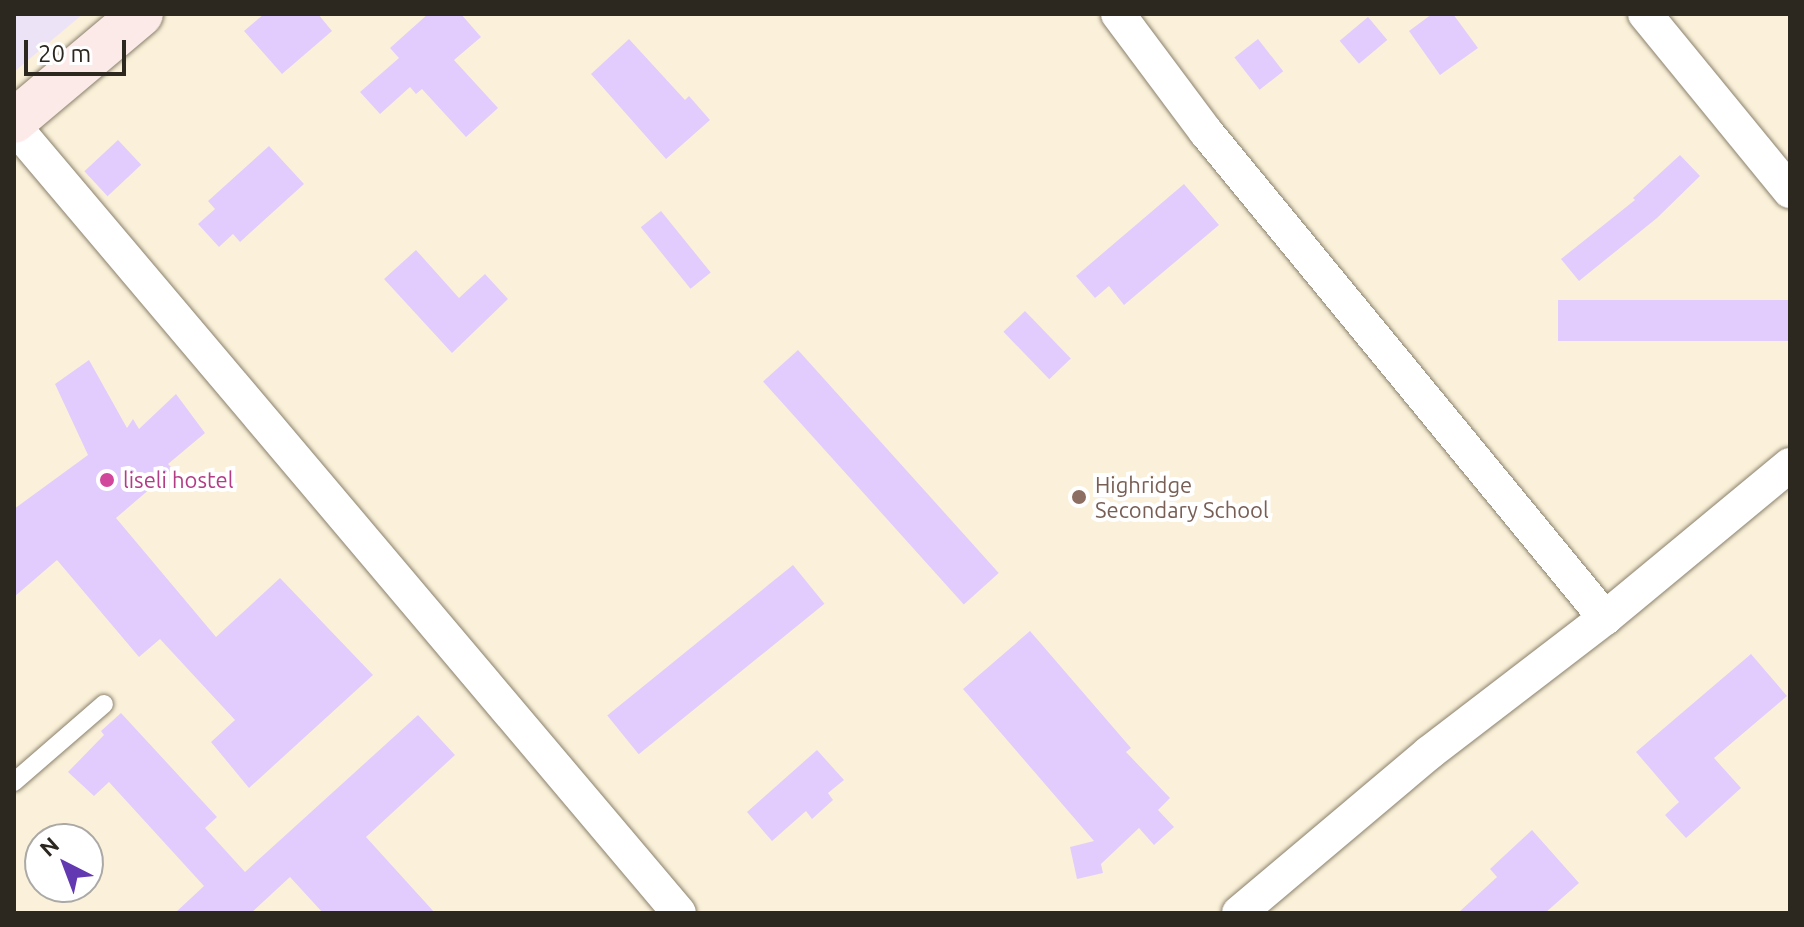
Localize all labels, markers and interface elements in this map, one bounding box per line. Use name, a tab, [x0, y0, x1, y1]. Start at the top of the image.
scale bar	[28, 24, 130, 74]
text: 20 m	[38, 40, 91, 67]
place label: liseli hostel	[123, 467, 233, 493]
marker: liseli hostel	[98, 471, 116, 489]
place label: Highridge Secondary School	[1095, 471, 1269, 522]
marker: Highridge Secondary School	[1070, 488, 1088, 506]
north arrow	[24, 823, 104, 903]
text: N	[34, 832, 63, 861]

